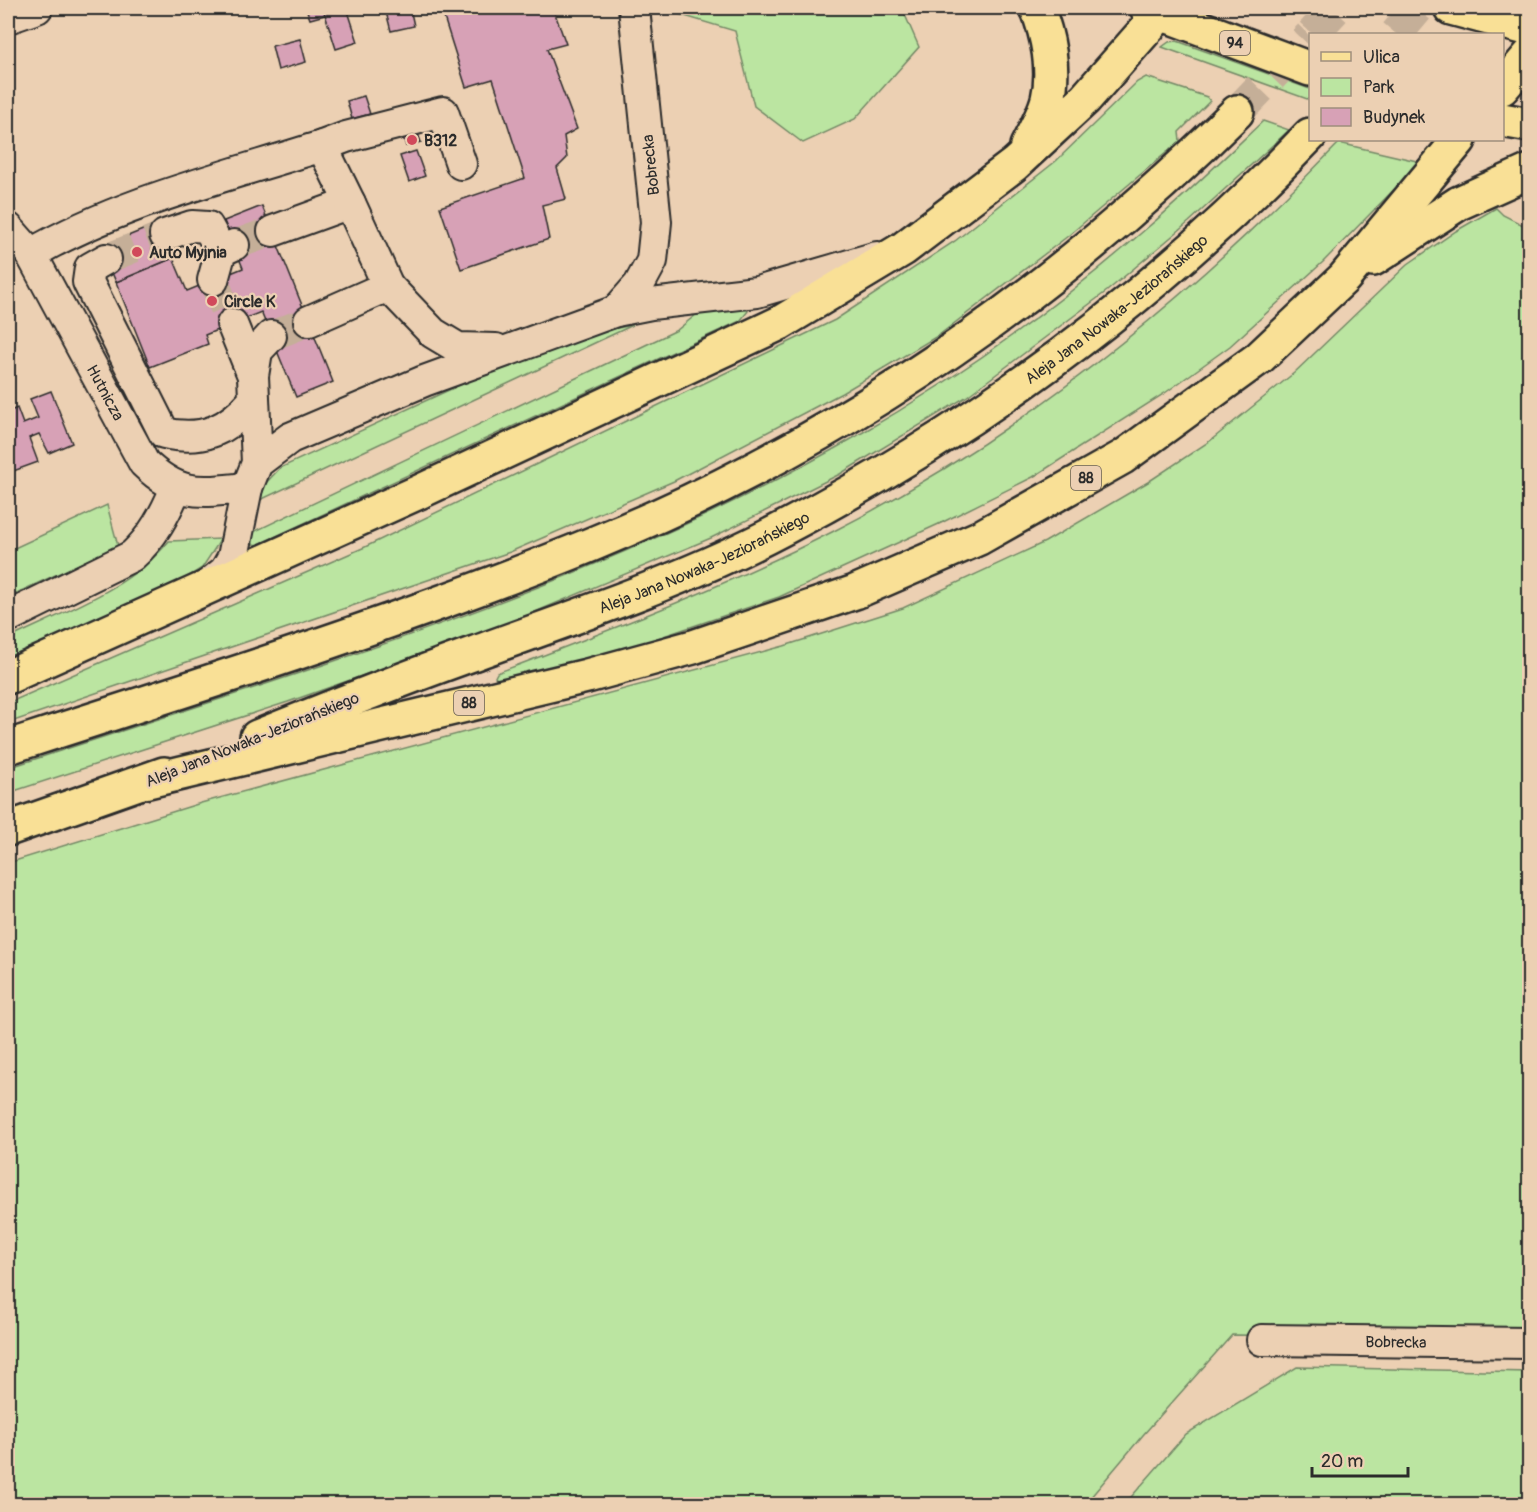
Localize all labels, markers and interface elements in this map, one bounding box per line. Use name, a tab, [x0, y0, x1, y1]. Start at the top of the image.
road number: 94	[1220, 31, 1250, 55]
legend	[1309, 33, 1504, 141]
text: Ulica	[1363, 46, 1400, 69]
text: Park	[1363, 76, 1395, 99]
text: Budynek	[1363, 106, 1426, 129]
place label: B312	[424, 131, 457, 151]
marker: B312	[405, 133, 419, 147]
street label: Bobrecka	[638, 134, 664, 196]
street label: Aleja Jana Nowaka-Jeziorańskiego	[1021, 230, 1213, 389]
place label: Auto Myjnia	[149, 243, 227, 263]
marker: Auto Myjnia	[130, 245, 144, 259]
place label: Circle K	[224, 292, 276, 312]
marker: Circle K	[205, 294, 219, 308]
street label: Hutnicza	[82, 361, 128, 424]
road number: 88	[1071, 466, 1101, 490]
street label: Aleja Jana Nowaka-Jeziorańskiego	[596, 507, 814, 618]
street label: Aleja Jana Nowaka-Jeziorańskiego	[143, 688, 362, 792]
road number: 88	[454, 691, 484, 715]
street label: Bobrecka	[1365, 1332, 1427, 1353]
scale bar	[1312, 1440, 1408, 1478]
text: 20 m	[1321, 1450, 1363, 1473]

